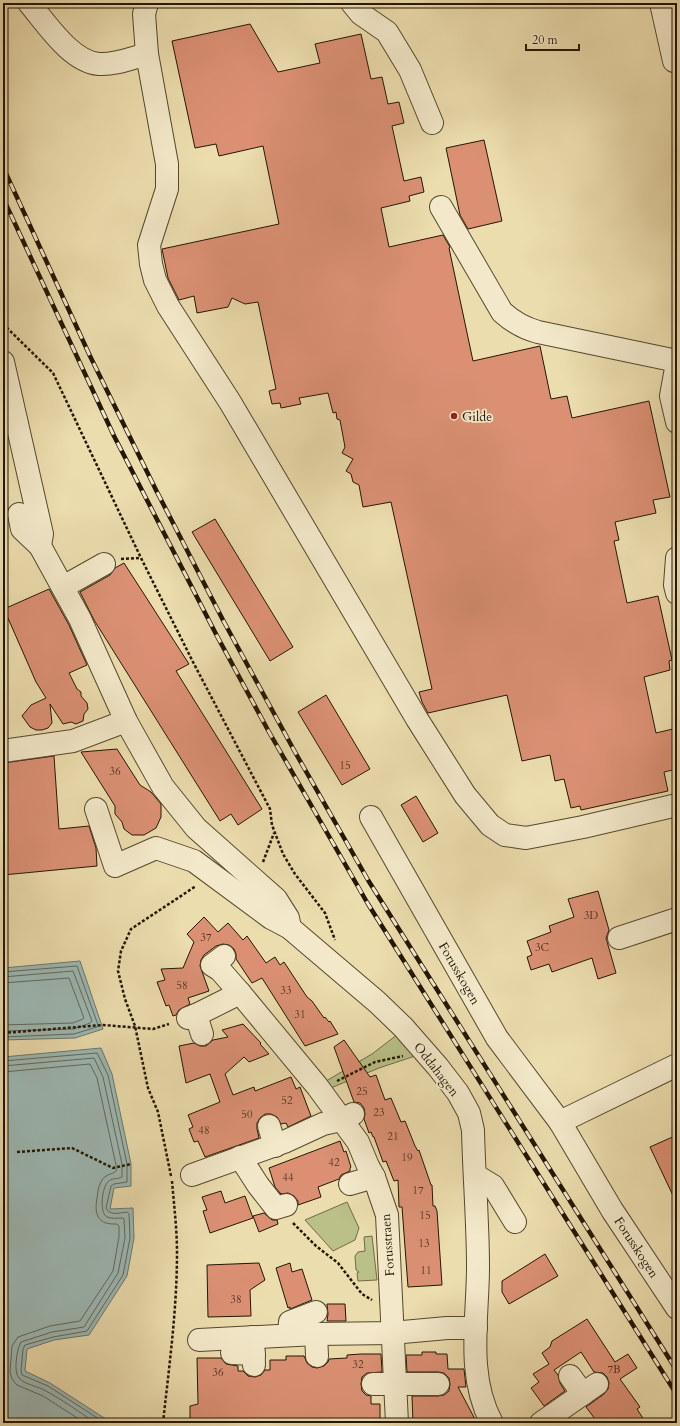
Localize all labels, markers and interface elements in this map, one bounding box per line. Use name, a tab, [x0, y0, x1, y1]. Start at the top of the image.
scale bar	[526, 26, 579, 52]
text: 20 m	[532, 32, 559, 48]
place label: Gilde	[462, 408, 492, 426]
marker: Gilde	[449, 411, 459, 421]
house number: 15	[339, 758, 351, 773]
house number: 36	[109, 764, 121, 779]
house number: 3D	[584, 908, 598, 923]
house number: 37	[200, 930, 212, 945]
street label: Forusskogen	[434, 939, 485, 1009]
house number: 3C	[535, 940, 549, 955]
house number: 58	[176, 978, 188, 993]
house number: 33	[280, 983, 292, 998]
house number: 31	[294, 1007, 306, 1022]
street label: Oddahagen	[409, 1039, 463, 1101]
house number: 25	[356, 1084, 368, 1099]
house number: 52	[281, 1093, 293, 1108]
house number: 23	[373, 1105, 385, 1120]
house number: 50	[241, 1107, 253, 1122]
house number: 48	[198, 1123, 210, 1138]
house number: 21	[387, 1129, 399, 1144]
house number: 19	[401, 1150, 413, 1165]
house number: 42	[328, 1155, 340, 1170]
house number: 44	[282, 1170, 294, 1185]
house number: 17	[412, 1183, 424, 1198]
house number: 15	[419, 1208, 431, 1223]
street label: Forusstraen	[377, 1212, 399, 1277]
street label: Forusskogen	[610, 1213, 663, 1282]
house number: 13	[418, 1236, 430, 1251]
house number: 11	[420, 1263, 432, 1278]
house number: 38	[230, 1292, 242, 1307]
house number: 32	[352, 1357, 364, 1372]
house number: 7B	[607, 1362, 621, 1377]
house number: 36	[212, 1365, 224, 1380]

